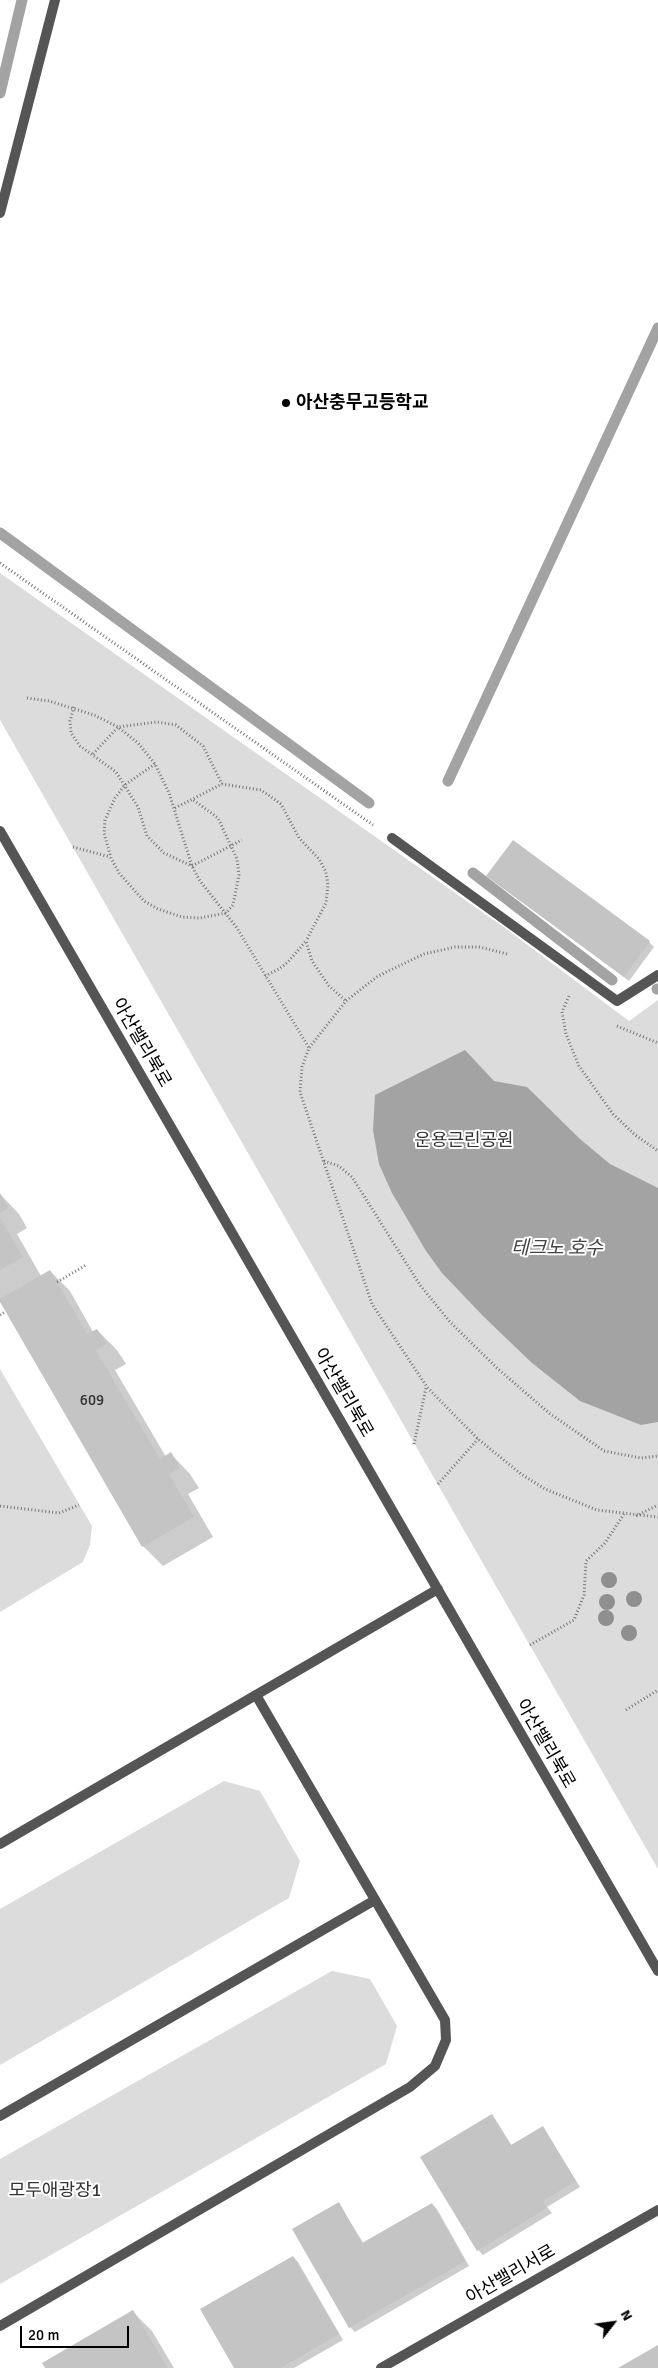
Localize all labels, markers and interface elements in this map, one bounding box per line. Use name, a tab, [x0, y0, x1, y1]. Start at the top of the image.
place label: 아산충무고등학교	[296, 392, 428, 414]
marker: 아산충무고등학교	[280, 397, 292, 409]
street label: 아산밸리북로	[107, 995, 175, 1091]
park label: 운용근린공원	[414, 1130, 514, 1152]
water label: 테크노 호수	[511, 1238, 603, 1260]
street label: 아산밸리북로	[309, 1345, 377, 1441]
house number: 609	[80, 1392, 104, 1410]
street label: 아산밸리북로	[511, 1696, 579, 1792]
park label: 모두애광장1	[9, 2180, 101, 2202]
street label: 아산밸리서로	[463, 2241, 559, 2309]
north arrow	[588, 2298, 638, 2348]
text: N	[617, 2307, 636, 2324]
scale bar	[22, 2316, 131, 2348]
text: 20 m	[28, 2326, 59, 2344]

